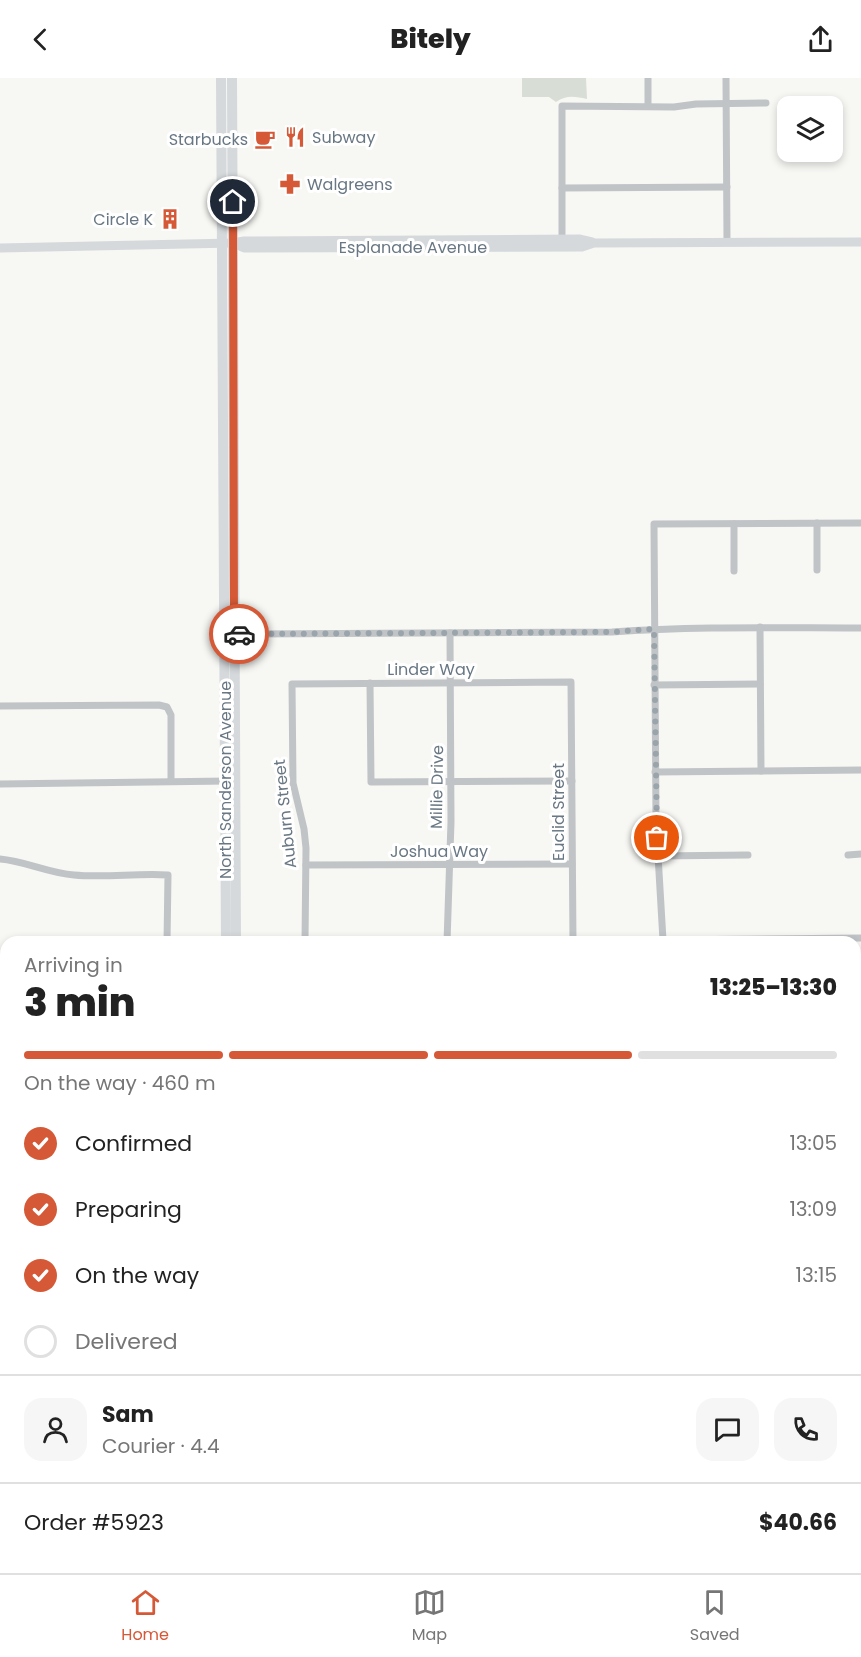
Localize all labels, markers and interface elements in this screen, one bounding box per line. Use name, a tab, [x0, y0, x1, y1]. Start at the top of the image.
text: Bitely	[390, 20, 471, 57]
icon: back	[24, 23, 57, 56]
icon: share	[804, 23, 837, 56]
map controls	[777, 96, 843, 162]
button: layers	[777, 96, 843, 162]
restaurant icon: Subway	[283, 125, 307, 149]
place label: Subway	[312, 126, 375, 149]
cafe icon: Starbucks	[253, 127, 277, 151]
place label: Starbucks	[169, 128, 248, 151]
pharmacy icon: Walgreens	[278, 172, 302, 196]
place label: Walgreens	[307, 173, 393, 196]
pin	[207, 176, 258, 227]
icon: home	[216, 185, 249, 218]
building icon: Circle K	[158, 207, 182, 231]
place label: Circle K	[93, 208, 153, 231]
street label: Esplanade Avenue	[339, 236, 487, 259]
courier	[209, 604, 269, 664]
icon: car	[223, 618, 256, 651]
street label: Linder Way	[387, 658, 475, 681]
street label: North Sanderson Avenue	[214, 681, 237, 879]
street label: Millie Drive	[425, 745, 449, 829]
street label: Auburn Street	[268, 758, 302, 870]
street label: Euclid Street	[547, 763, 570, 861]
pin	[631, 812, 682, 863]
icon: bag	[640, 821, 673, 854]
street label: Joshua Way	[390, 840, 488, 863]
text: Arriving in	[24, 951, 123, 979]
text: 13:25–13:30	[710, 972, 837, 1003]
text: 3 min	[24, 975, 136, 1030]
text: On the way · 460 m	[24, 1069, 216, 1097]
icon: check	[24, 1127, 57, 1160]
text: Confirmed	[75, 1128, 192, 1159]
text: 13:05	[789, 1129, 837, 1157]
icon: check	[24, 1193, 57, 1226]
text: Preparing	[75, 1194, 182, 1225]
text: 13:09	[789, 1195, 837, 1223]
icon: check	[24, 1259, 57, 1292]
text: On the way	[75, 1260, 199, 1291]
text: 13:15	[796, 1261, 837, 1289]
text: Delivered	[75, 1326, 178, 1357]
button: person	[24, 1398, 87, 1461]
button: chat	[696, 1398, 759, 1461]
button: phone	[774, 1398, 837, 1461]
text: Sam	[102, 1399, 154, 1430]
text: Courier · 4.4	[102, 1432, 220, 1460]
text: Order #5923	[24, 1507, 164, 1538]
text: $40.66	[759, 1507, 837, 1538]
tab: Home	[121, 1586, 169, 1647]
tab: Map	[412, 1586, 447, 1647]
tab: Saved	[690, 1586, 740, 1647]

